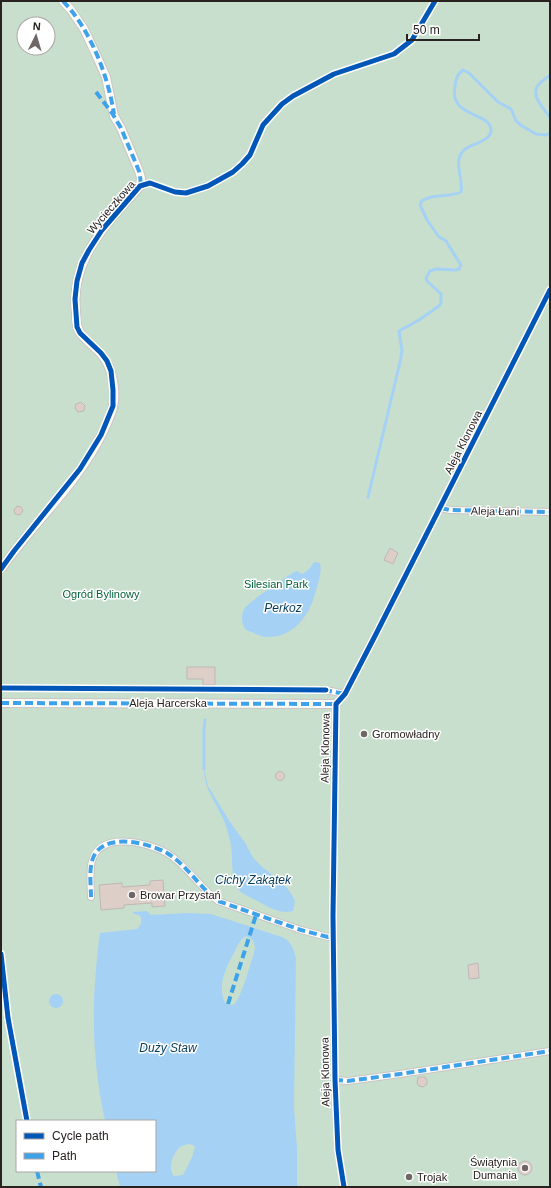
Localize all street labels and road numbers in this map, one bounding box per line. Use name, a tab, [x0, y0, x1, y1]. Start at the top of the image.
street label: Wycieczkowa	[85, 177, 138, 236]
street label: Aleja Klonowa	[442, 407, 485, 476]
street label: Aleja Łani	[471, 505, 519, 517]
street label: Aleja Harcerska	[129, 697, 208, 709]
street label: Aleja Klonowa	[318, 712, 332, 783]
street label: Aleja Klonowa	[318, 1036, 332, 1107]

